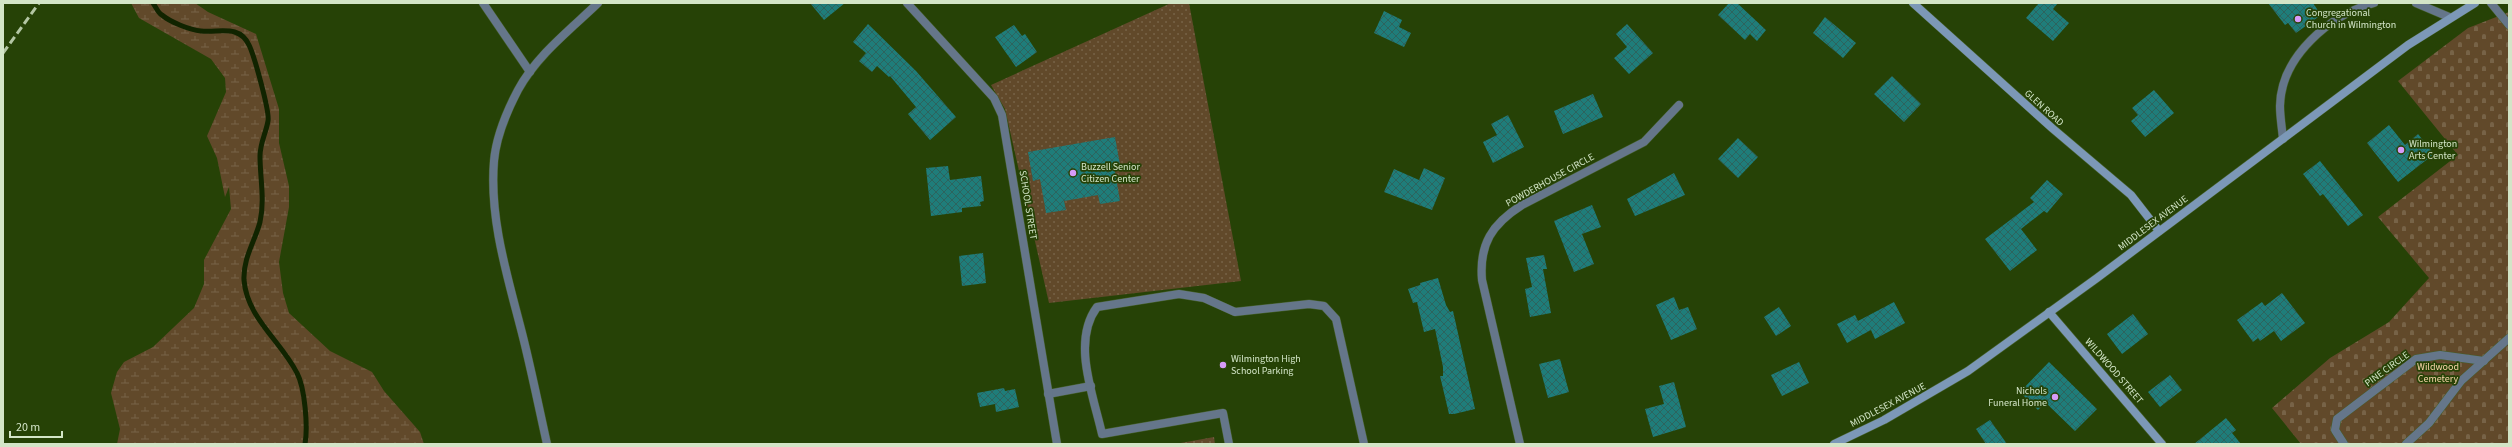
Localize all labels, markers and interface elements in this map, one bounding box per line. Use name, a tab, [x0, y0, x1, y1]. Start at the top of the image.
place label: Congregational Church in Wilmington	[2306, 6, 2396, 32]
marker: Congregational Church in Wilmington	[2293, 14, 2303, 24]
street label: GLEN ROAD	[2021, 87, 2067, 129]
place label: Wilmington Arts Center	[2409, 137, 2457, 163]
marker: Wilmington Arts Center	[2396, 145, 2406, 155]
street label: POWDERHOUSE CIRCLE	[1503, 150, 1597, 210]
place label: Buzzell Senior Citizen Center	[1081, 160, 1140, 186]
marker: Buzzell Senior Citizen Center	[1068, 168, 1078, 178]
street label: SCHOOL STREET	[1016, 169, 1040, 241]
street label: MIDDLESEX AVENUE	[2115, 192, 2191, 254]
street label: WILDWOOD STREET	[2082, 335, 2147, 407]
street label: PINE CIRCLE	[2362, 348, 2412, 390]
place label: Wilmington High School Parking	[1231, 352, 1301, 378]
marker: Wilmington High School Parking	[1218, 360, 1228, 370]
park label: Wildwood Cemetery	[2417, 360, 2459, 386]
street label: MIDDLESEX AVENUE	[1848, 379, 1928, 431]
place label: Nichols Funeral Home	[1988, 384, 2047, 410]
marker: Nichols Funeral Home	[2050, 392, 2060, 402]
scale bar	[10, 413, 62, 439]
text: 20 m	[16, 419, 40, 436]

